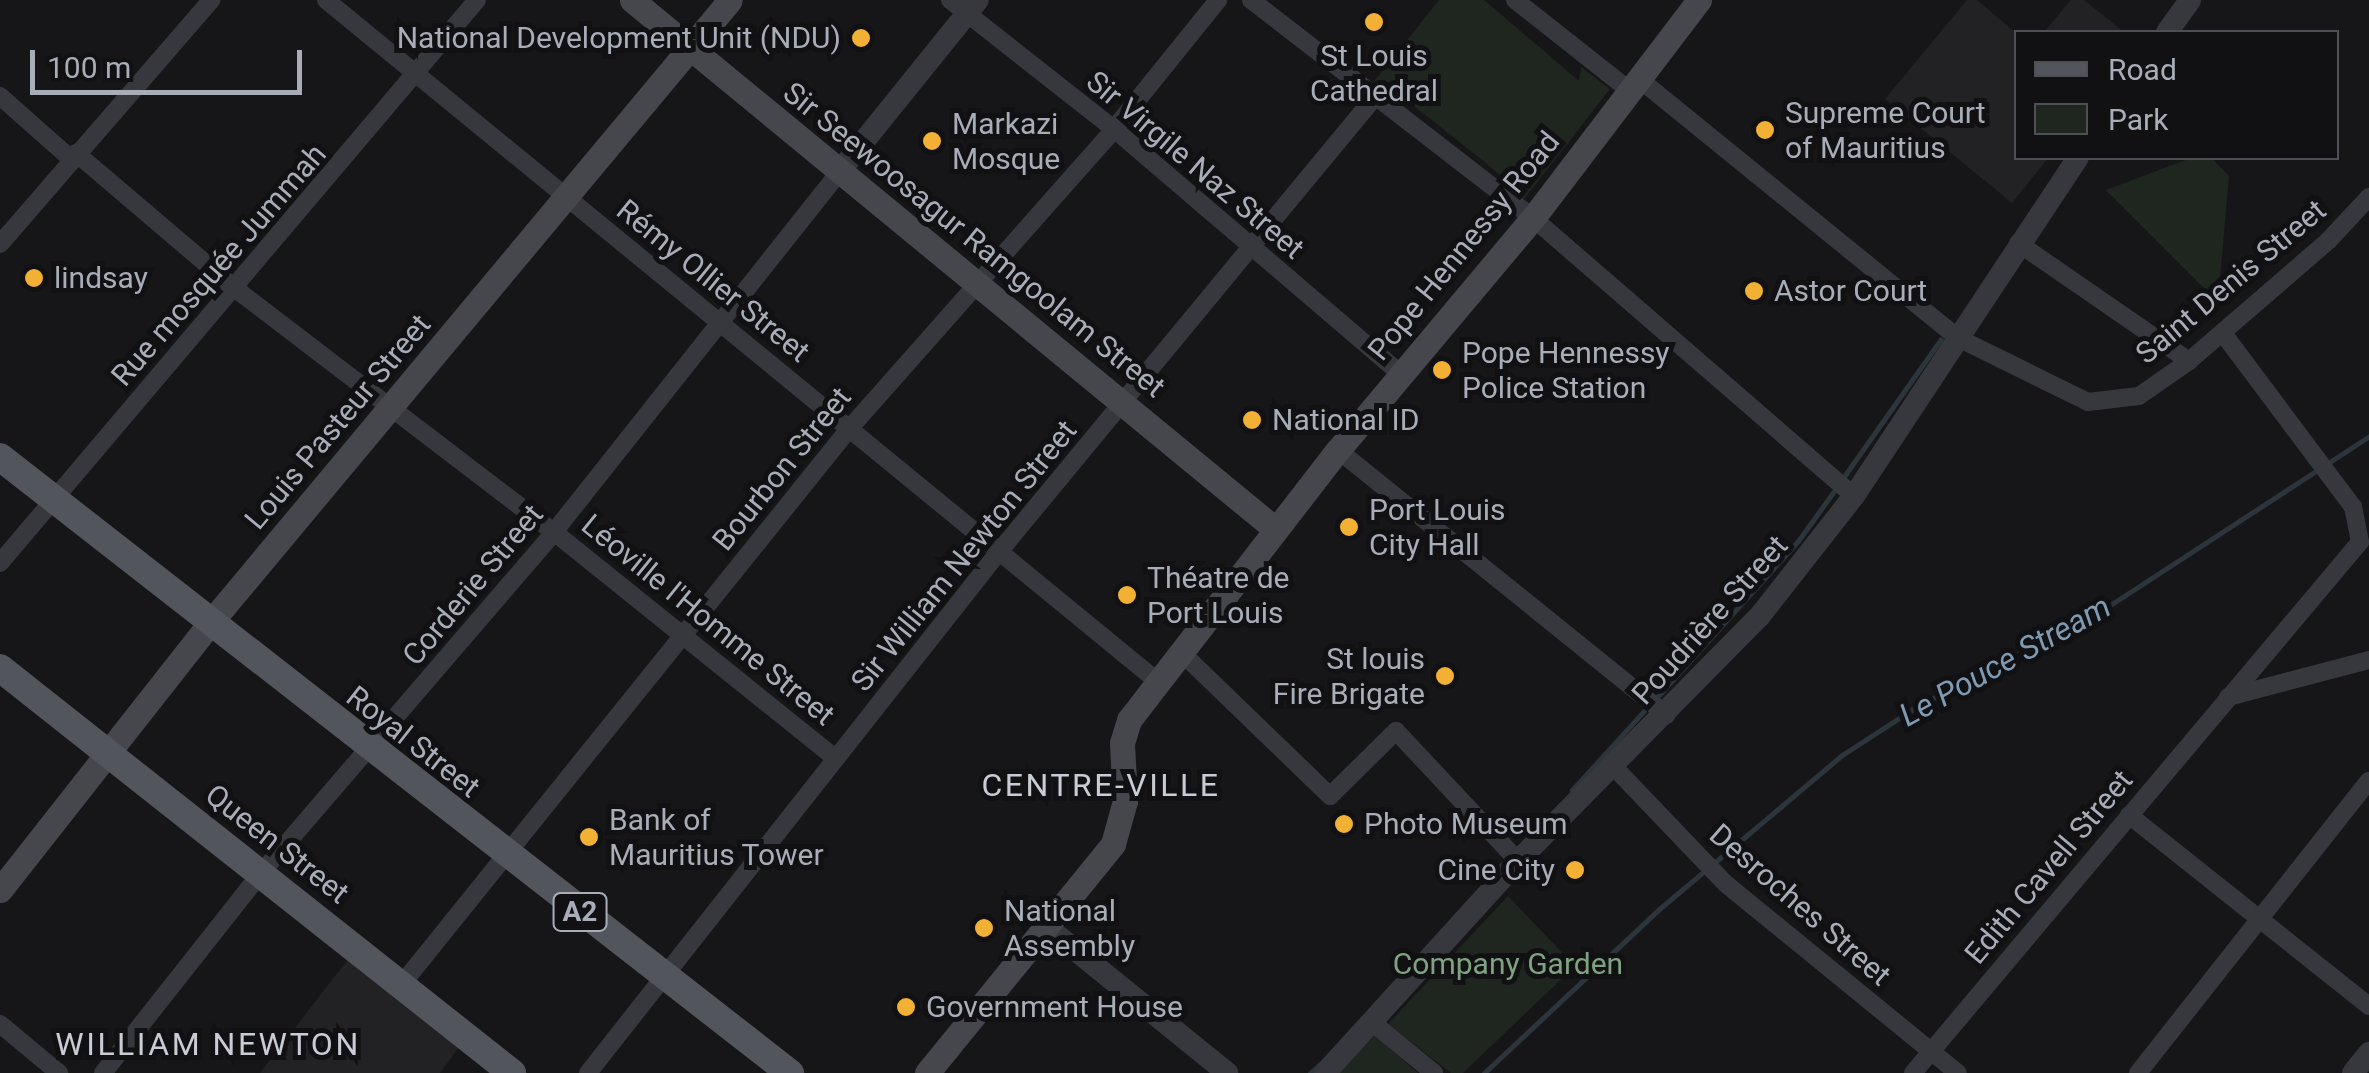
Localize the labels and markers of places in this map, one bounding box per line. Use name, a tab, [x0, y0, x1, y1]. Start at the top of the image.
marker: St Louis Cathedral	[1363, 11, 1385, 33]
place label: National Development Unit (NDU)	[397, 20, 841, 56]
marker: National Development Unit (NDU)	[850, 27, 872, 49]
place label: St Louis Cathedral	[1310, 38, 1438, 108]
place label: Supreme Court of Mauritius	[1785, 95, 1986, 166]
place label: Markazi Mosque	[952, 106, 1060, 176]
marker: Supreme Court of Mauritius	[1754, 119, 1776, 141]
marker: Markazi Mosque	[921, 130, 943, 152]
place label: lindsay	[54, 260, 148, 296]
marker: lindsay	[23, 267, 45, 289]
place label: Astor Court	[1774, 273, 1927, 309]
marker: Astor Court	[1743, 280, 1765, 302]
place label: Pope Hennessy Police Station	[1462, 335, 1670, 406]
marker: Pope Hennessy Police Station	[1431, 359, 1453, 381]
place label: National ID	[1272, 402, 1419, 438]
marker: National ID	[1241, 409, 1263, 431]
place label: Port Louis City Hall	[1369, 492, 1506, 562]
marker: Port Louis City Hall	[1338, 516, 1360, 538]
place label: Théatre de Port Louis	[1147, 560, 1290, 630]
marker: Théatre de Port Louis	[1116, 584, 1138, 606]
place label: St louis Fire Brigate	[1273, 641, 1425, 712]
marker: St louis Fire Brigate	[1434, 665, 1456, 687]
place label: Bank of Mauritius Tower	[609, 802, 824, 872]
place label: Photo Museum	[1364, 806, 1568, 842]
marker: Photo Museum	[1333, 813, 1355, 835]
marker: Bank of Mauritius Tower	[578, 826, 600, 848]
place label: Cine City	[1437, 852, 1555, 888]
marker: Cine City	[1564, 859, 1586, 881]
place label: National Assembly	[1004, 893, 1135, 964]
marker: National Assembly	[973, 917, 995, 939]
place label: Government House	[926, 989, 1183, 1025]
marker: Government House	[895, 996, 917, 1018]

